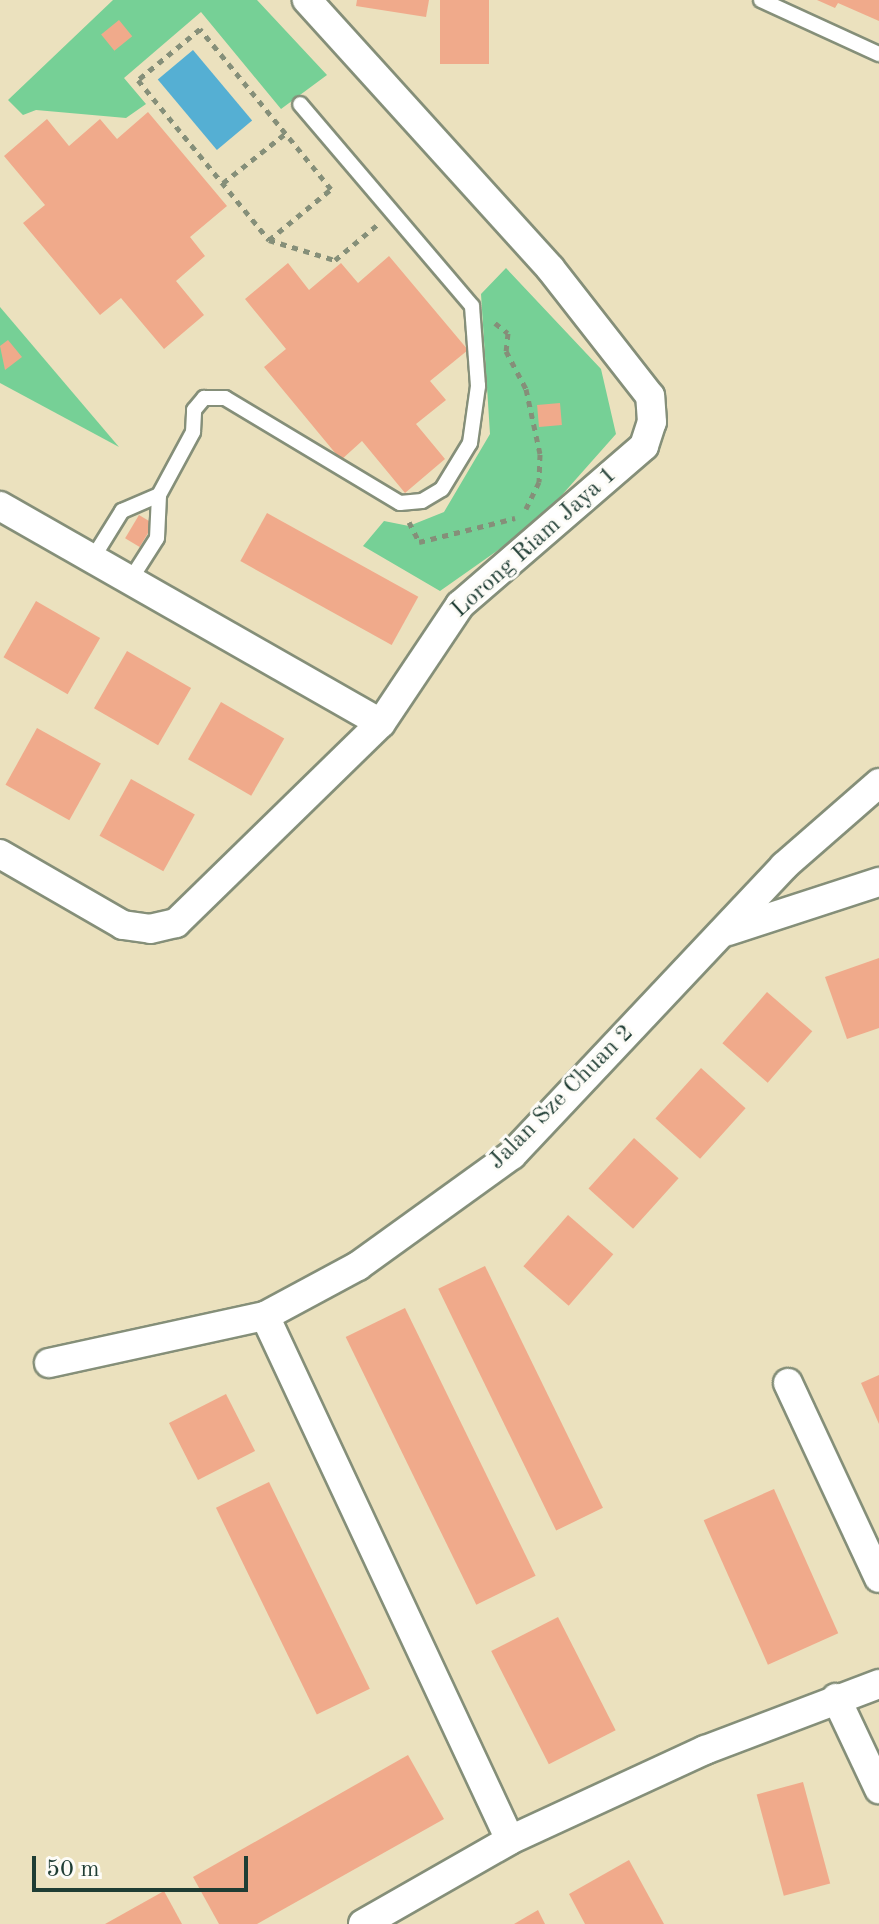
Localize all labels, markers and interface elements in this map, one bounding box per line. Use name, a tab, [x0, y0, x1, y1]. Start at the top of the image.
street label: Lorong Riam Jaya 1	[446, 461, 624, 625]
street label: Jalan Sze Chuan 2	[483, 1019, 641, 1177]
scale bar	[36, 1840, 252, 1890]
text: 50 m	[46, 1858, 100, 1882]

